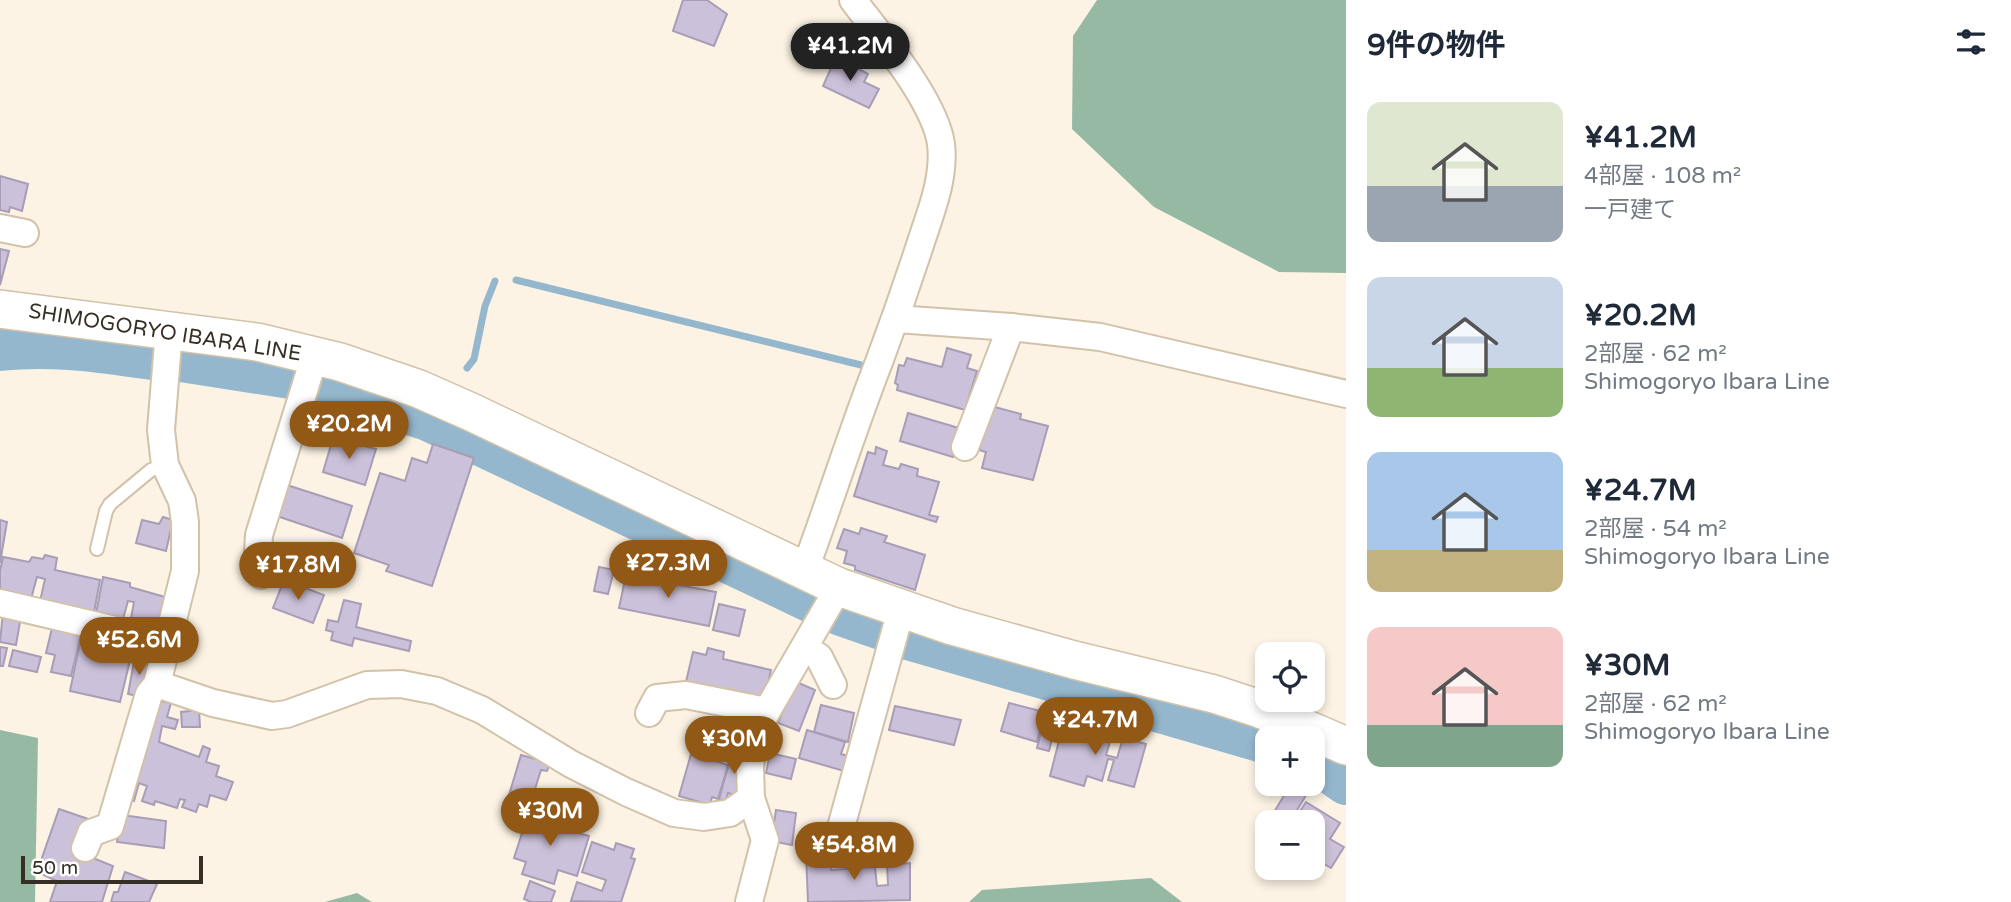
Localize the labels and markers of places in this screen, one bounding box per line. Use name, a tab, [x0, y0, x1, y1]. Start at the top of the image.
pin: ¥41.2M	[793, 24, 907, 83]
pin: ¥20.2M	[292, 402, 406, 461]
pin: ¥27.3M	[611, 540, 725, 600]
pin: ¥17.8M	[241, 542, 355, 602]
pin: ¥52.6M	[82, 618, 196, 677]
pin: ¥24.7M	[1038, 698, 1152, 757]
pin: ¥30M	[693, 716, 775, 776]
pin: ¥30M	[509, 788, 591, 848]
pin: ¥54.8M	[797, 822, 911, 882]

